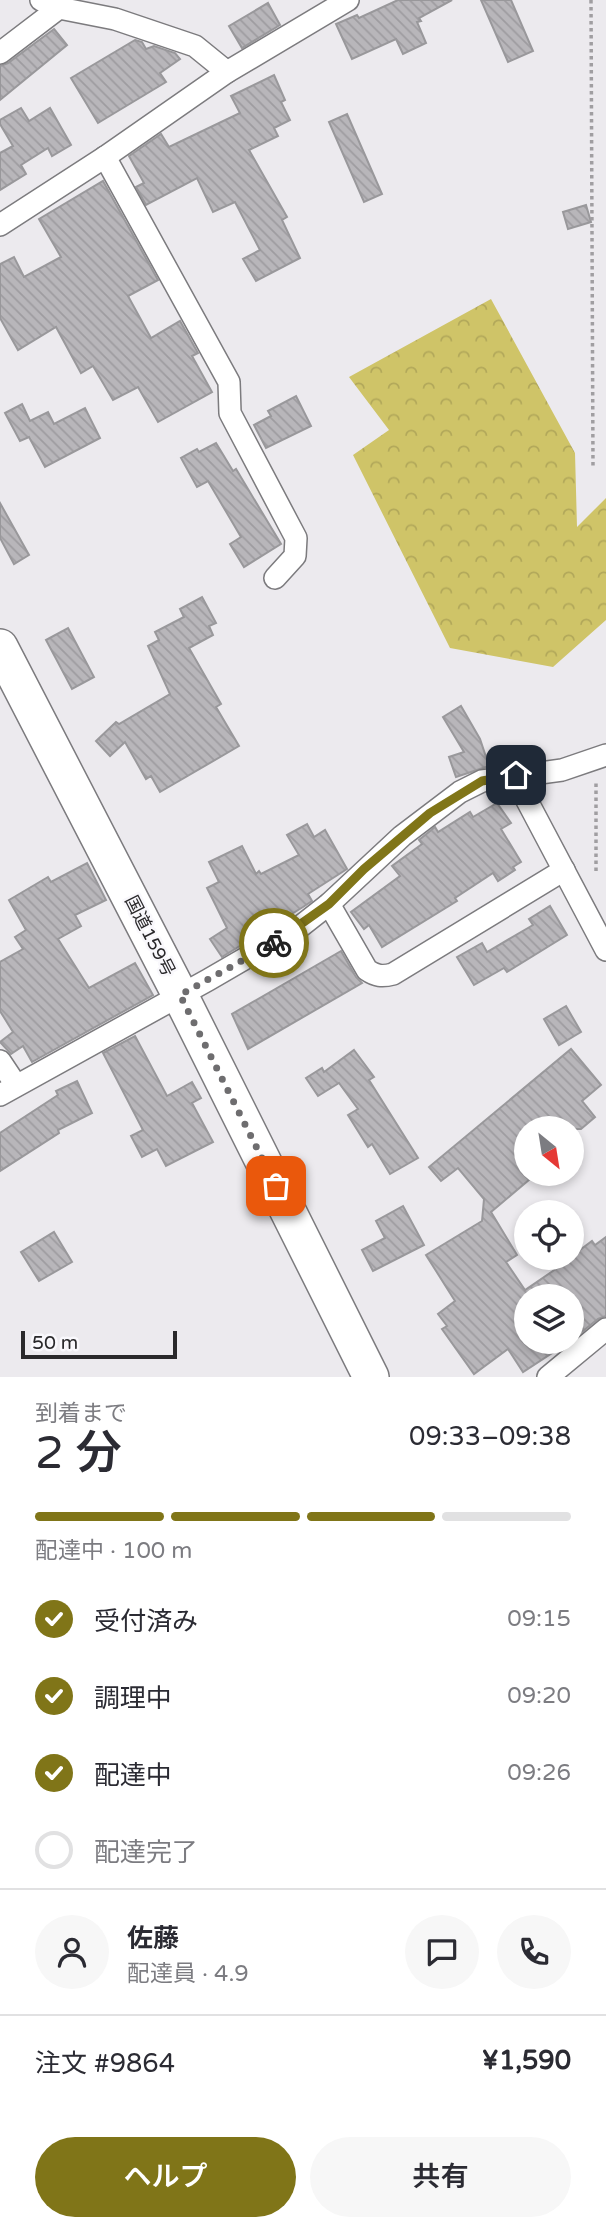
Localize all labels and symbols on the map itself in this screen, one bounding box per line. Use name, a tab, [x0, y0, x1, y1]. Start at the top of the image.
pin	[486, 745, 546, 805]
street label: 国道159号	[120, 892, 180, 980]
courier	[239, 908, 309, 978]
north arrow	[514, 1116, 584, 1186]
pin	[246, 1156, 306, 1216]
scale bar	[21, 1328, 177, 1360]

